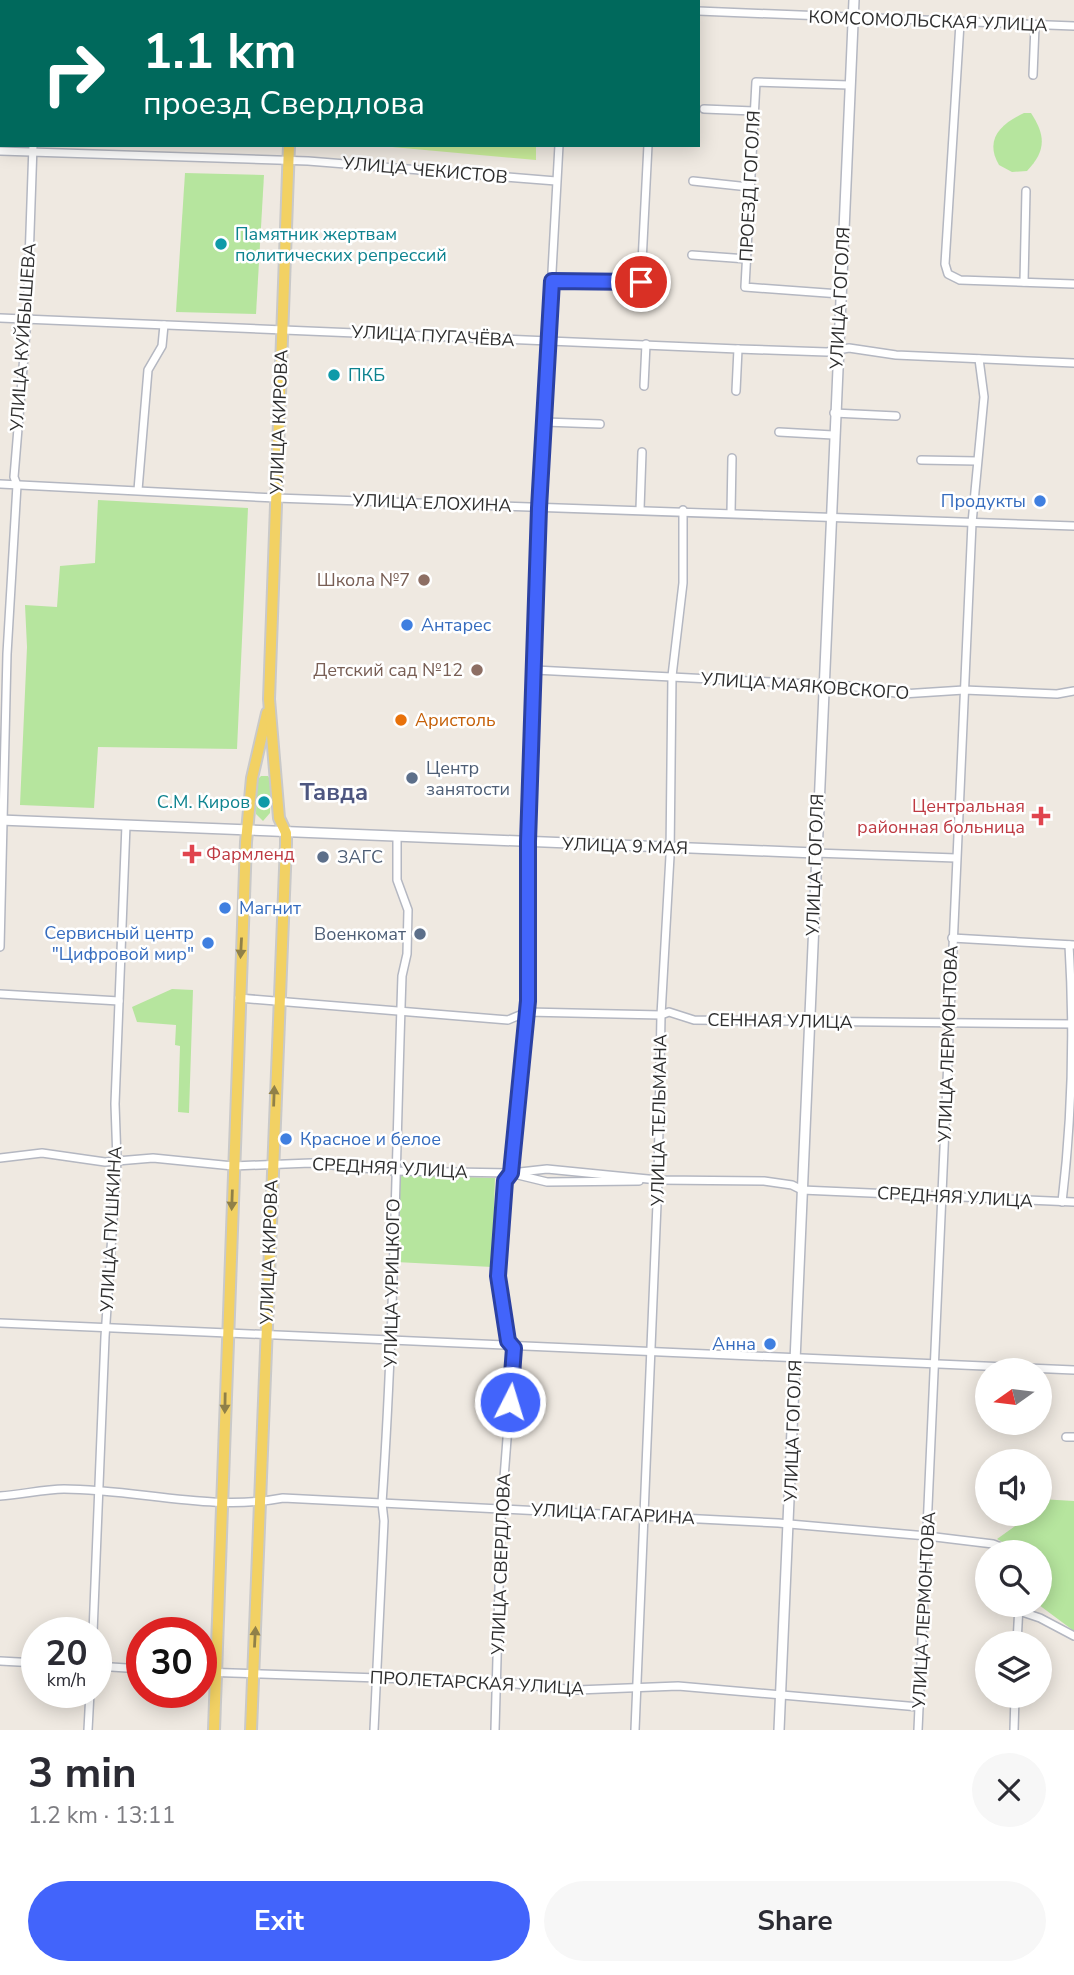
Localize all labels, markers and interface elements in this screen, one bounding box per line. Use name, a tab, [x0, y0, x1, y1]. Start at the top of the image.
street label: КОМСОМОЛЬСКАЯ УЛИЦА	[808, 5, 1048, 37]
text: 1.1 km	[143, 18, 296, 85]
icon: right	[28, 28, 119, 119]
text: проезд Свердлова	[143, 82, 425, 125]
street label: ПРОЕЗД ГОГОЛЯ	[734, 110, 766, 262]
street label: УЛИЦА ЧЕКИСТОВ	[340, 151, 509, 189]
place label: Памятник жертвам политических репрессий	[235, 222, 447, 267]
street label: УЛИЦА ГОГОЛЯ	[824, 226, 856, 371]
marker: Памятник жертвам политических репрессий	[213, 236, 229, 252]
street label: УЛИЦА КУЙБЫШЕВА	[4, 242, 42, 433]
pin	[611, 252, 671, 312]
icon: arrive	[622, 263, 660, 301]
street label: УЛИЦА ПУГАЧЁВА	[350, 320, 515, 352]
street label: УЛИЦА КИРОВА	[264, 349, 294, 496]
place label: ПКБ	[348, 363, 385, 387]
marker: ПКБ	[326, 367, 342, 383]
street label: УЛИЦА ЕЛОХИНА	[351, 488, 512, 518]
place label: Продукты	[941, 489, 1026, 513]
marker: Продукты	[1032, 493, 1048, 509]
place label: Школа №7	[317, 568, 410, 592]
marker: Школа №7	[416, 572, 432, 588]
place label: Антарес	[421, 613, 492, 637]
marker: Антарес	[399, 617, 415, 633]
place label: Детский сад №12	[313, 658, 463, 682]
marker: Детский сад №12	[469, 662, 485, 678]
street label: УЛИЦА МАЯКОВСКОГО	[699, 667, 910, 705]
place label: Аристоль	[415, 708, 496, 732]
marker: Аристоль	[393, 712, 409, 728]
place label: Центр занятости	[426, 756, 510, 801]
marker: Центр занятости	[404, 770, 420, 786]
district label: Тавда	[300, 776, 368, 808]
place label: С.М. Киров	[157, 790, 250, 814]
street label: УЛИЦА ГОГОЛЯ	[800, 793, 829, 938]
marker: С.М. Киров	[256, 794, 272, 810]
place label: Центральная районная больница	[857, 794, 1025, 839]
marker: Центральная районная больница	[1031, 806, 1051, 826]
street label: УЛИЦА 9 МАЯ	[561, 832, 688, 860]
place label: Фармленд	[206, 842, 295, 866]
place label: ЗАГС	[337, 845, 383, 869]
marker: Фармленд	[184, 846, 200, 862]
marker: ЗАГС	[315, 849, 331, 865]
place label: Магнит	[239, 896, 301, 920]
marker: Магнит	[217, 900, 233, 916]
place label: Сервисный центр "Цифровой мир"	[44, 921, 194, 966]
place label: Военкомат	[314, 922, 406, 946]
marker: Военкомат	[412, 926, 428, 942]
marker: Сервисный центр "Цифровой мир"	[200, 935, 216, 951]
one-way arrow	[236, 937, 247, 959]
street label: УЛИЦА ЛЕРМОНТОВА	[933, 945, 963, 1144]
street label: СЕННАЯ УЛИЦА	[707, 1008, 853, 1034]
street label: УЛИЦА ТЕЛЬМАНА	[645, 1034, 673, 1207]
one-way arrow	[269, 1085, 280, 1107]
place label: Красное и белое	[300, 1127, 441, 1151]
marker: Красное и белое	[278, 1131, 294, 1147]
street label: УЛИЦА ПУШКИНА	[95, 1145, 127, 1314]
street label: СРЕДНЯЯ УЛИЦА	[311, 1152, 469, 1184]
street label: УЛИЦА КИРОВА	[254, 1179, 284, 1326]
street label: СРЕДНЯЯ УЛИЦА	[876, 1181, 1034, 1213]
one-way arrow	[226, 1189, 237, 1211]
street label: УЛИЦА УРИЦКОГО	[379, 1198, 405, 1369]
place label: Анна	[712, 1332, 756, 1356]
marker: Анна	[762, 1336, 778, 1352]
north arrow	[975, 1358, 1052, 1435]
map controls	[975, 1358, 1052, 1708]
street label: УЛИЦА ГОГОЛЯ	[778, 1359, 807, 1504]
position arrow	[473, 1365, 547, 1439]
one-way arrow	[219, 1393, 231, 1415]
button: sound	[975, 1449, 1052, 1526]
street label: УЛИЦА СВЕРДЛОВА	[486, 1473, 516, 1656]
street label: УЛИЦА ГАГАРИНА	[529, 1498, 696, 1530]
street label: УЛИЦА ЛЕРМОНТОВА	[907, 1511, 941, 1710]
button: search	[975, 1540, 1052, 1617]
speed limit sign: 30	[126, 1617, 217, 1708]
one-way arrow	[250, 1626, 261, 1648]
text: 20	[45, 1630, 88, 1677]
button: layers	[975, 1631, 1052, 1708]
street label: ПРОЛЕТАРСКАЯ УЛИЦА	[369, 1665, 585, 1701]
text: km/h	[47, 1668, 86, 1692]
text: 3 min	[28, 1745, 137, 1802]
button: close	[972, 1753, 1046, 1827]
text: 1.2 km · 13:11	[28, 1800, 175, 1831]
button: Exit	[28, 1881, 530, 1961]
button: Share	[544, 1881, 1046, 1961]

